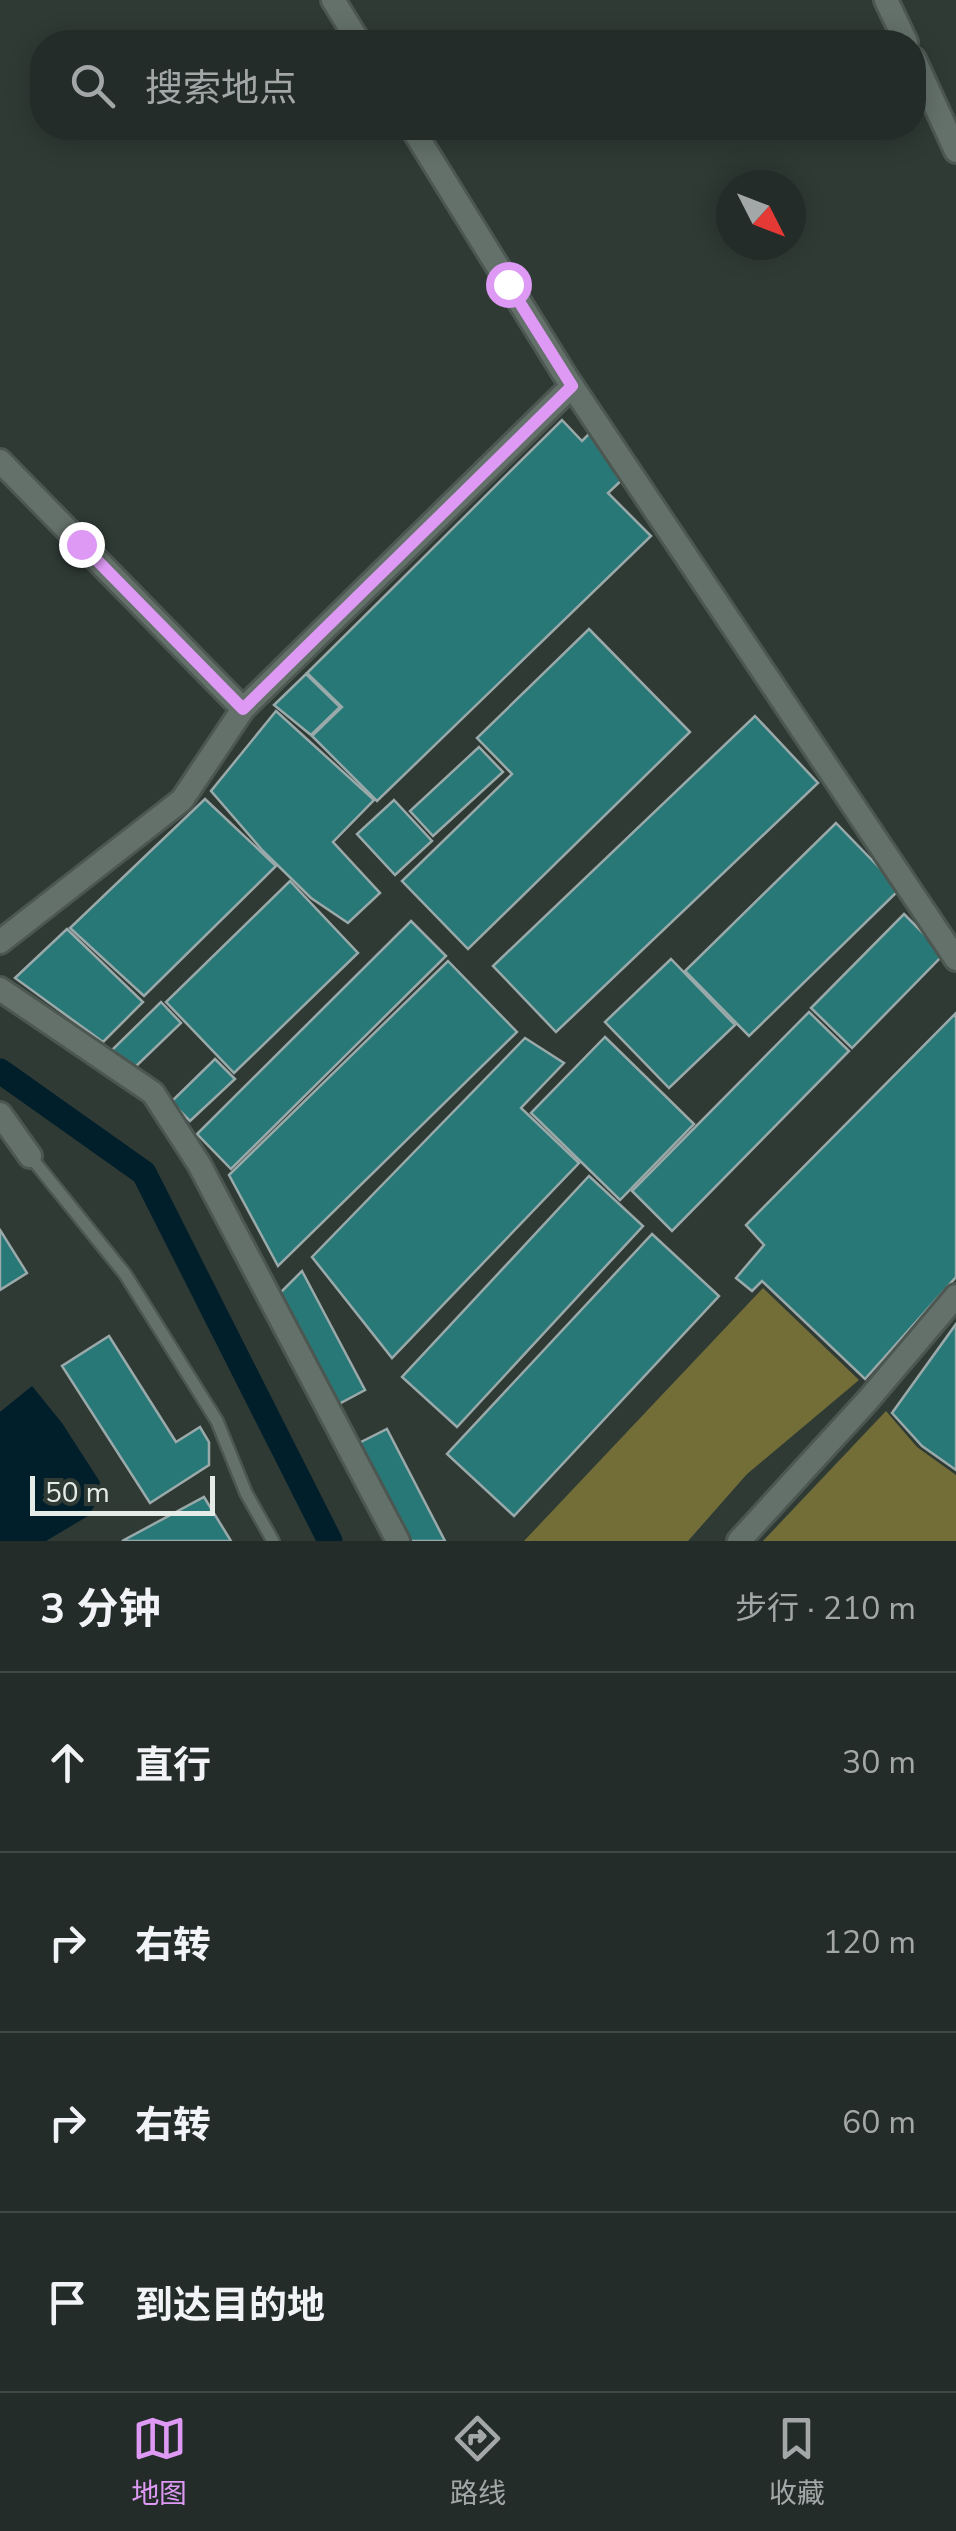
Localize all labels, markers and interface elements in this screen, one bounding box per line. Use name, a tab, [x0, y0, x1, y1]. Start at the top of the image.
search box	[30, 30, 926, 140]
icon: search	[65, 58, 120, 113]
text: 搜索地点	[145, 63, 297, 114]
north arrow	[716, 170, 806, 260]
route start	[486, 262, 532, 308]
route end	[59, 522, 105, 568]
scale bar	[30, 1471, 215, 1516]
text: 50 m	[45, 1474, 110, 1512]
text: 3 分钟	[40, 1581, 161, 1638]
text: 步行 · 210 m	[735, 1587, 916, 1630]
icon: ahead	[40, 1735, 95, 1790]
text: 直行	[135, 1740, 211, 1791]
text: 30 m	[842, 1741, 916, 1784]
icon: right	[40, 1915, 95, 1970]
text: 右转	[135, 1920, 211, 1971]
text: 120 m	[823, 1921, 916, 1964]
icon: right	[40, 2095, 95, 2150]
text: 右转	[135, 2100, 211, 2151]
text: 60 m	[842, 2101, 916, 2144]
icon: arrive	[40, 2275, 95, 2330]
text: 到达目的地	[135, 2280, 325, 2331]
tab: 地图	[131, 2411, 187, 2513]
tab: 路线	[450, 2411, 506, 2513]
tab: 收藏	[769, 2411, 825, 2513]

